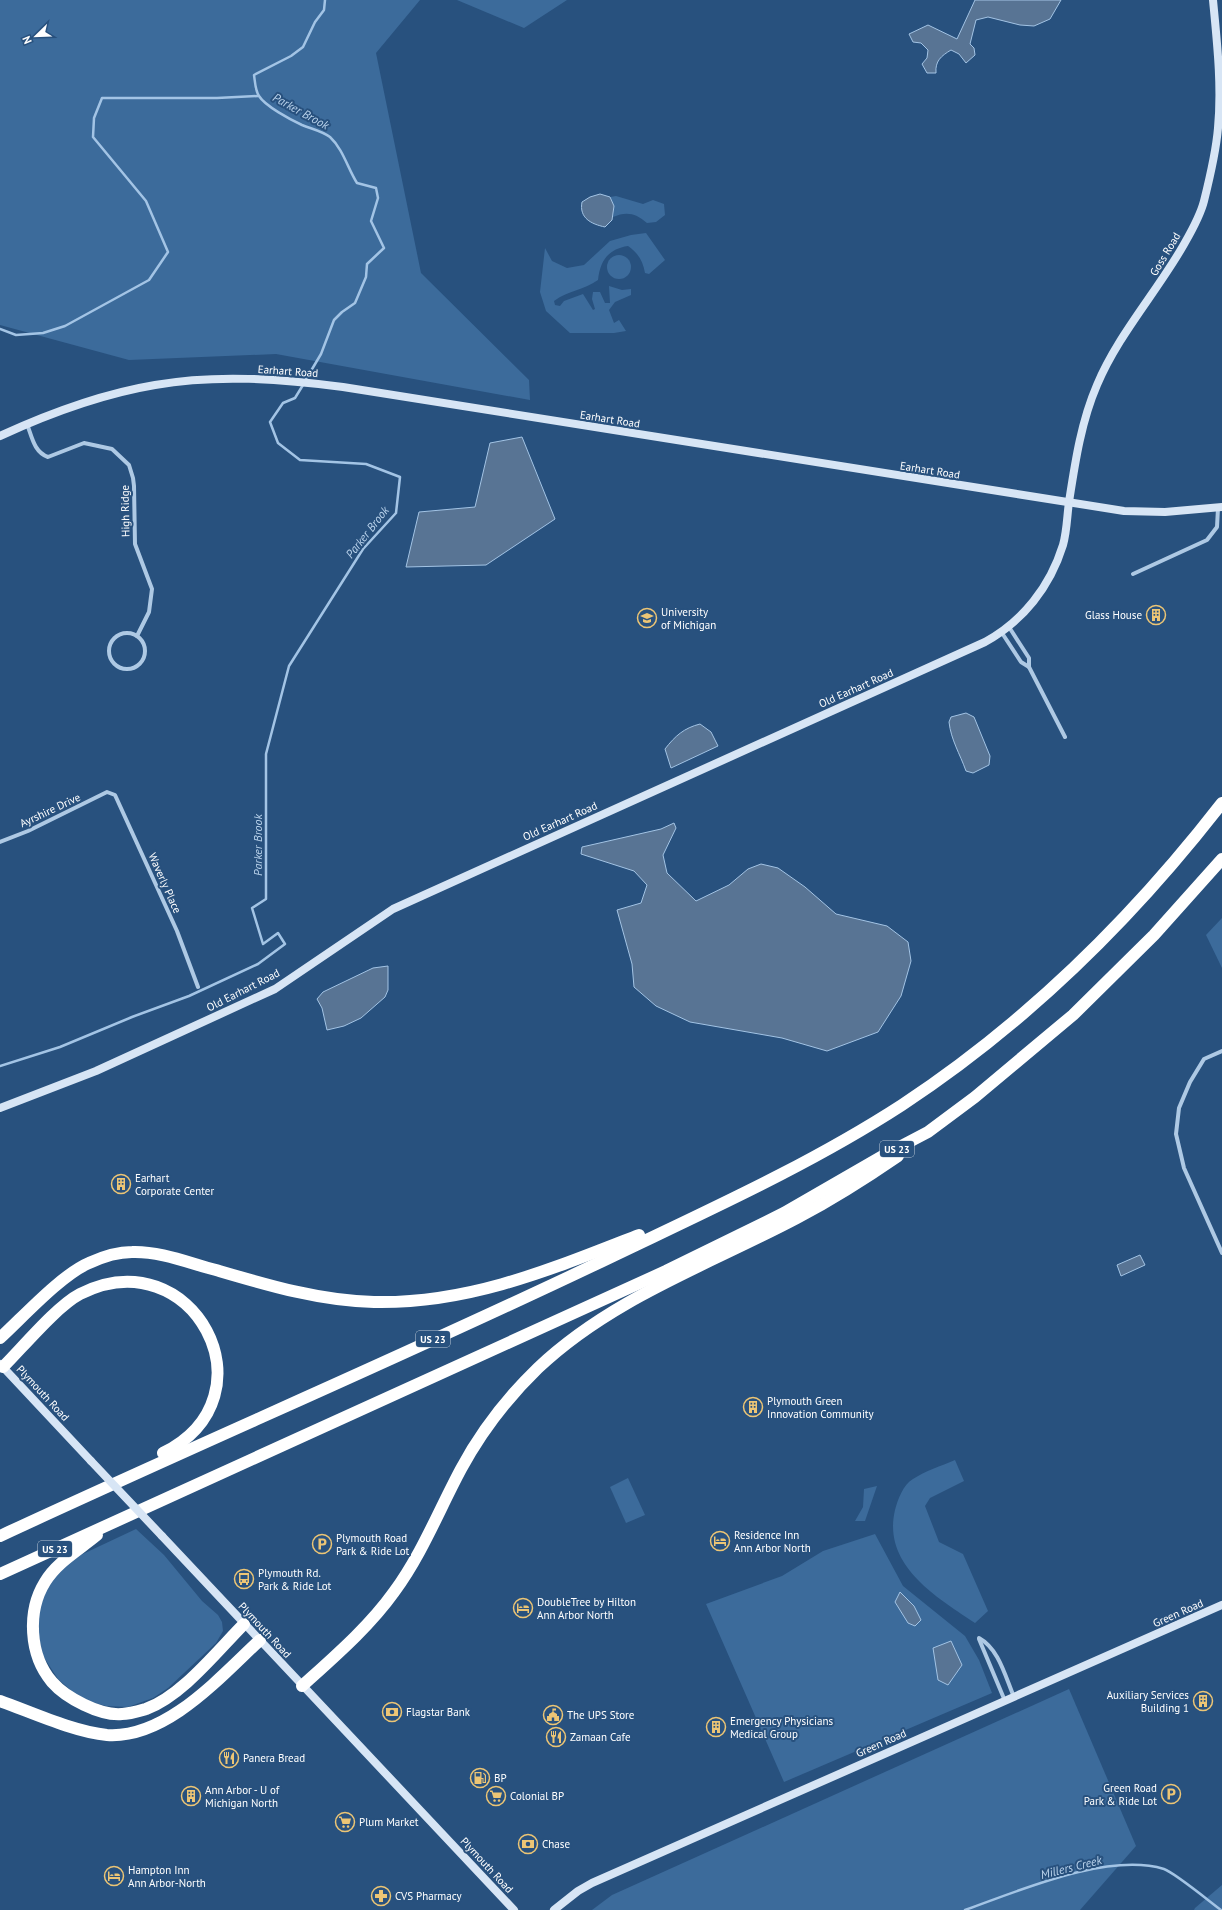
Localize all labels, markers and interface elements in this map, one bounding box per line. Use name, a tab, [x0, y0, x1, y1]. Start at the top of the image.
north arrow	[16, 16, 56, 56]
text: N	[19, 34, 35, 46]
water label: Parker Brook	[270, 89, 332, 133]
street label: Goss Road	[1147, 230, 1183, 278]
street label: Earhart Road	[257, 362, 319, 380]
street label: Earhart Road	[579, 407, 641, 431]
street label: Earhart Road	[899, 458, 961, 482]
street label: High Ridge	[118, 484, 132, 537]
water label: Parker Brook	[342, 503, 392, 561]
building icon: Glass House	[1145, 604, 1167, 626]
place label: University of Michigan	[661, 605, 716, 632]
school or university icon: University of Michigan	[636, 607, 658, 629]
place label: Glass House	[1085, 608, 1142, 622]
street label: Old Earhart Road	[817, 665, 896, 711]
street label: Ayrshire Drive	[17, 790, 83, 830]
street label: Old Earhart Road	[521, 798, 600, 844]
water label: Parker Brook	[250, 813, 265, 876]
street label: Waverly Place	[145, 851, 185, 916]
street label: Old Earhart Road	[204, 966, 282, 1014]
road number: US 23	[880, 1141, 914, 1157]
place label: Earhart Corporate Center	[135, 1171, 214, 1198]
building icon: Earhart Corporate Center	[110, 1173, 132, 1195]
road number: US 23	[416, 1331, 450, 1347]
street label: Plymouth Road	[14, 1362, 72, 1424]
place label: Plymouth Green Innovation Community	[767, 1394, 875, 1421]
building icon: Plymouth Green Innovation Community	[742, 1396, 764, 1418]
place label: Residence Inn Ann Arbor North	[734, 1528, 811, 1555]
hotel icon: Residence Inn Ann Arbor North	[709, 1530, 731, 1552]
place label: Plymouth Road Park & Ride Lot	[336, 1531, 410, 1558]
parking icon: Plymouth Road Park & Ride Lot	[311, 1533, 333, 1555]
road number: US 23	[38, 1541, 72, 1557]
place label: Plymouth Rd. Park & Ride Lot	[258, 1566, 332, 1593]
bus stop icon: Plymouth Rd. Park & Ride Lot	[233, 1568, 255, 1590]
place label: DoubleTree by Hilton Ann Arbor North	[537, 1595, 636, 1622]
street label: Green Road	[1151, 1596, 1205, 1630]
hotel icon: DoubleTree by Hilton Ann Arbor North	[512, 1597, 534, 1619]
street label: Plymouth Road	[236, 1599, 294, 1661]
place label: Auxiliary Services Building 1	[1107, 1688, 1189, 1715]
building icon: Auxiliary Services Building 1	[1192, 1690, 1214, 1712]
bank icon: Flagstar Bank	[381, 1701, 403, 1723]
public building icon: The UPS Store	[542, 1704, 564, 1726]
place label: Flagstar Bank	[406, 1705, 471, 1719]
place label: The UPS Store	[567, 1708, 635, 1722]
place label: Emergency Physicians Medical Group	[730, 1714, 833, 1741]
building icon: Emergency Physicians Medical Group	[705, 1716, 727, 1738]
restaurant icon: Zamaan Cafe	[545, 1726, 567, 1748]
street label: Green Road	[854, 1726, 908, 1760]
place label: Zamaan Cafe	[570, 1730, 631, 1744]
restaurant icon: Panera Bread	[218, 1747, 240, 1769]
place label: Panera Bread	[243, 1751, 305, 1765]
fuel station icon: BP	[469, 1767, 491, 1789]
place label: BP	[494, 1771, 507, 1785]
place label: Green Road Park & Ride Lot	[1084, 1781, 1157, 1808]
place label: Ann Arbor - U of Michigan North	[205, 1783, 280, 1810]
parking icon: Green Road Park & Ride Lot	[1160, 1783, 1182, 1805]
building icon: Ann Arbor - U of Michigan North	[180, 1785, 202, 1807]
supermarket icon: Colonial BP	[485, 1785, 507, 1807]
place label: Colonial BP	[510, 1789, 564, 1803]
supermarket icon: Plum Market	[334, 1811, 356, 1833]
place label: Plum Market	[359, 1815, 419, 1829]
bank icon: Chase	[517, 1833, 539, 1855]
street label: Plymouth Road	[458, 1834, 516, 1896]
place label: Chase	[542, 1837, 570, 1851]
water label: Millers Creek	[1039, 1852, 1104, 1882]
place label: Hampton Inn Ann Arbor-North	[128, 1863, 206, 1890]
hotel icon: Hampton Inn Ann Arbor-North	[103, 1865, 125, 1887]
pharmacy icon: CVS Pharmacy	[370, 1885, 392, 1907]
place label: CVS Pharmacy	[395, 1889, 463, 1903]

